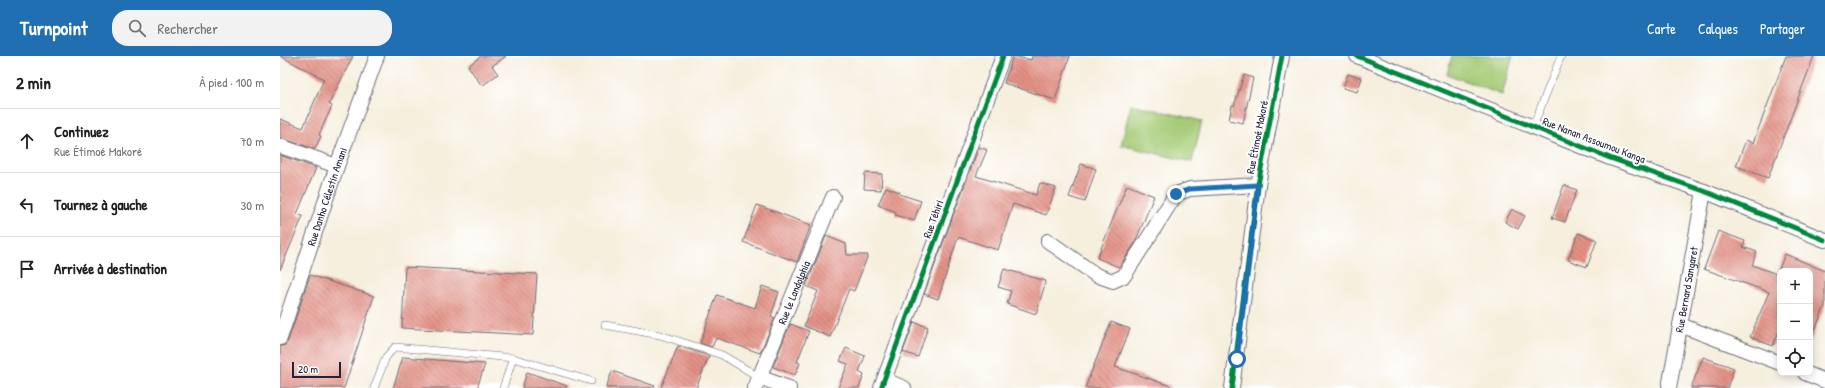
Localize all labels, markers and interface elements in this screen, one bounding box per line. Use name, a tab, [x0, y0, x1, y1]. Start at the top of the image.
search box	[112, 10, 392, 46]
text: Turnpoint	[20, 15, 88, 41]
icon: search	[126, 17, 148, 39]
text: Rechercher	[158, 18, 218, 39]
text: Carte	[1647, 19, 1676, 38]
text: Calques	[1698, 19, 1738, 38]
text: Partager	[1760, 19, 1805, 38]
text: 2 min	[16, 71, 51, 94]
text: À pied · 100 m	[199, 73, 264, 91]
street label: Rue Étimoé Makoré	[1243, 98, 1271, 175]
street label: Rue Nanan Assoumou Kanga	[1541, 114, 1648, 166]
text: Continuez	[54, 121, 109, 142]
icon: ahead	[16, 130, 38, 152]
text: 70 m	[240, 132, 264, 150]
text: Rue Étimoé Makoré	[54, 142, 142, 160]
street label: Rue Danho Célestin Amani	[304, 146, 350, 248]
route end	[1167, 185, 1185, 203]
icon: left	[16, 194, 38, 216]
text: Tournez à gauche	[54, 194, 147, 215]
text: 30 m	[241, 196, 264, 214]
street label: Rue Téhiri	[920, 198, 946, 240]
street label: Rue Bernard Sangaret	[1672, 245, 1701, 334]
icon: arrive	[16, 258, 38, 280]
text: Arrivée à destination	[54, 258, 167, 279]
street label: Rue le Landolphia	[775, 258, 813, 326]
map controls	[1777, 268, 1813, 376]
button: +	[1777, 268, 1813, 304]
button: −	[1777, 304, 1813, 340]
button: locate	[1777, 340, 1813, 376]
route start	[1228, 350, 1246, 368]
scale bar	[292, 360, 341, 379]
text: 20 m	[298, 362, 318, 376]

